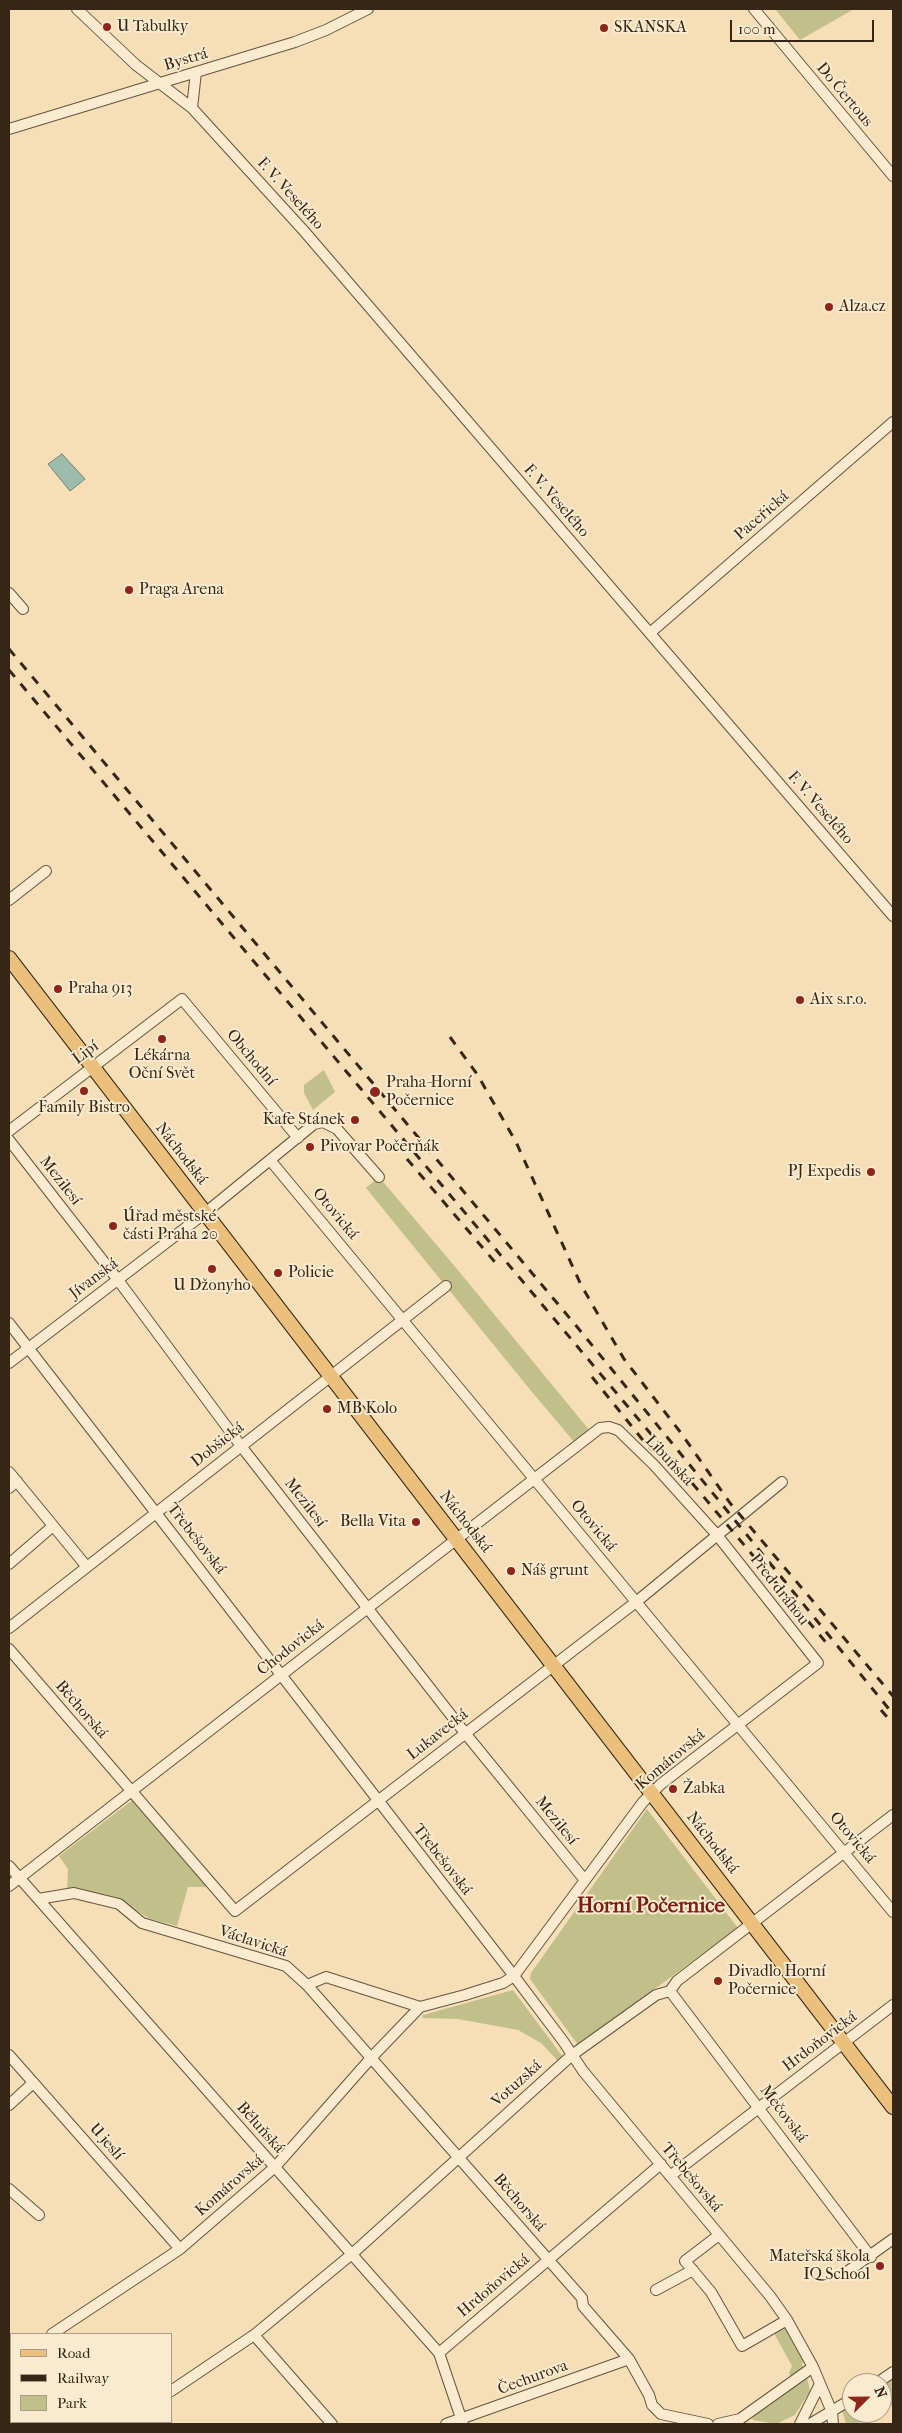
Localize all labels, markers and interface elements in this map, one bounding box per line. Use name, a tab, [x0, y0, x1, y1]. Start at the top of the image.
scale bar	[732, 10, 876, 42]
place label: U Tabulky	[117, 17, 188, 37]
place label: SKANSKA	[614, 18, 687, 38]
text: 100 m	[738, 20, 776, 38]
marker: U Tabulky	[101, 21, 113, 33]
marker: SKANSKA	[598, 22, 610, 34]
street label: Bystrá	[162, 44, 210, 76]
street label: Do Čertous	[812, 59, 876, 131]
street label: F. V. Veselého	[253, 154, 327, 234]
place label: Alza.cz	[839, 297, 886, 317]
marker: Alza.cz	[823, 301, 835, 313]
street label: F. V. Veselého	[519, 461, 593, 541]
street label: Paceřická	[731, 487, 793, 545]
place label: Praga Arena	[139, 580, 224, 600]
marker: Praga Arena	[123, 584, 135, 596]
street label: F. V. Veselého	[783, 768, 857, 848]
place label: Praha 913	[68, 979, 132, 999]
marker: Praha 913	[52, 983, 64, 995]
place label: Aix s.r.o.	[810, 990, 866, 1010]
marker: Aix s.r.o.	[794, 994, 806, 1006]
street label: Obchodní	[222, 1026, 280, 1090]
marker: Lékárna Oční Svět	[156, 1033, 168, 1045]
street label: Lipí	[69, 1037, 103, 1069]
place label: Lékárna Oční Svět	[129, 1046, 195, 1084]
place label: Praha-Horní Počernice	[386, 1073, 472, 1111]
marker: Family Bistro	[78, 1085, 90, 1097]
marker: Praha-Horní Počernice	[368, 1085, 382, 1099]
place label: Family Bistro	[38, 1098, 130, 1118]
place label: Kafe Stánek	[263, 1110, 345, 1130]
marker: Kafe Stánek	[349, 1114, 361, 1126]
street label: Náchodská	[151, 1119, 211, 1189]
place label: Pivovar Počerňák	[320, 1137, 439, 1157]
marker: Pivovar Počerňák	[304, 1141, 316, 1153]
street label: Mezilesí	[35, 1153, 85, 1209]
place label: PJ Expedis	[788, 1162, 861, 1182]
marker: PJ Expedis	[865, 1166, 877, 1178]
street label: Otovická	[308, 1184, 362, 1244]
place label: Úřad městské části Praha 20	[123, 1207, 218, 1245]
marker: Úřad městské části Praha 20	[107, 1220, 119, 1232]
street label: Jívanská	[66, 1254, 122, 1304]
marker: U Džonyho	[206, 1263, 218, 1275]
place label: Policie	[288, 1263, 334, 1283]
marker: Policie	[272, 1267, 284, 1279]
place label: U Džonyho	[173, 1276, 251, 1296]
place label: MB Kolo	[337, 1399, 397, 1419]
marker: MB Kolo	[321, 1403, 333, 1415]
street label: Dobšická	[188, 1418, 248, 1472]
street label: Libuňská	[641, 1432, 697, 1490]
street label: Mezilesí	[280, 1475, 330, 1531]
street label: Náchodská	[435, 1487, 495, 1557]
street label: Otovická	[566, 1496, 620, 1556]
street label: Třebešovská	[162, 1500, 230, 1578]
place label: Bella Vita	[340, 1512, 406, 1532]
marker: Bella Vita	[410, 1516, 422, 1528]
street label: Před dráhou	[745, 1550, 813, 1630]
place label: Náš grunt	[521, 1561, 589, 1581]
marker: Náš grunt	[505, 1565, 517, 1577]
street label: Chodovická	[254, 1616, 328, 1680]
street label: Běchorská	[51, 1677, 111, 1743]
street label: Lukavecká	[404, 1705, 472, 1765]
street label: Komárovská	[633, 1726, 709, 1794]
place label: Žabka	[683, 1779, 725, 1799]
marker: Žabka	[667, 1783, 679, 1795]
street label: Mezilesí	[531, 1793, 581, 1849]
street label: Náchodská	[682, 1808, 742, 1878]
street label: Otovická	[825, 1808, 879, 1868]
street label: Třebešovská	[408, 1821, 476, 1899]
district label: Horní Počernice	[577, 1894, 725, 1920]
street label: Václavická	[216, 1922, 290, 1962]
place label: Divadlo Horní Počernice	[728, 1962, 826, 2000]
marker: Divadlo Horní Počernice	[712, 1975, 724, 1987]
street label: Hrdoňovická	[779, 2008, 861, 2076]
street label: Votuzská	[488, 2057, 546, 2111]
street label: Mečovská	[755, 2082, 811, 2146]
street label: Běluňská	[232, 2098, 288, 2158]
street label: U jeslí	[85, 2120, 127, 2164]
street label: Třebešovská	[656, 2139, 726, 2217]
street label: Komárovská	[192, 2151, 268, 2221]
street label: Běchorská	[489, 2170, 549, 2236]
place label: Mateřská škola IQ School	[769, 2247, 870, 2285]
street label: Hrdoňovická	[454, 2250, 534, 2322]
marker: Mateřská škola IQ School	[874, 2260, 886, 2272]
legend	[10, 2333, 172, 2423]
text: Road	[57, 2344, 90, 2362]
street label: Čechurova	[495, 2356, 571, 2400]
text: Railway	[57, 2369, 109, 2387]
north arrow	[842, 2373, 892, 2423]
text: N	[870, 2384, 890, 2401]
text: Park	[57, 2394, 87, 2412]

